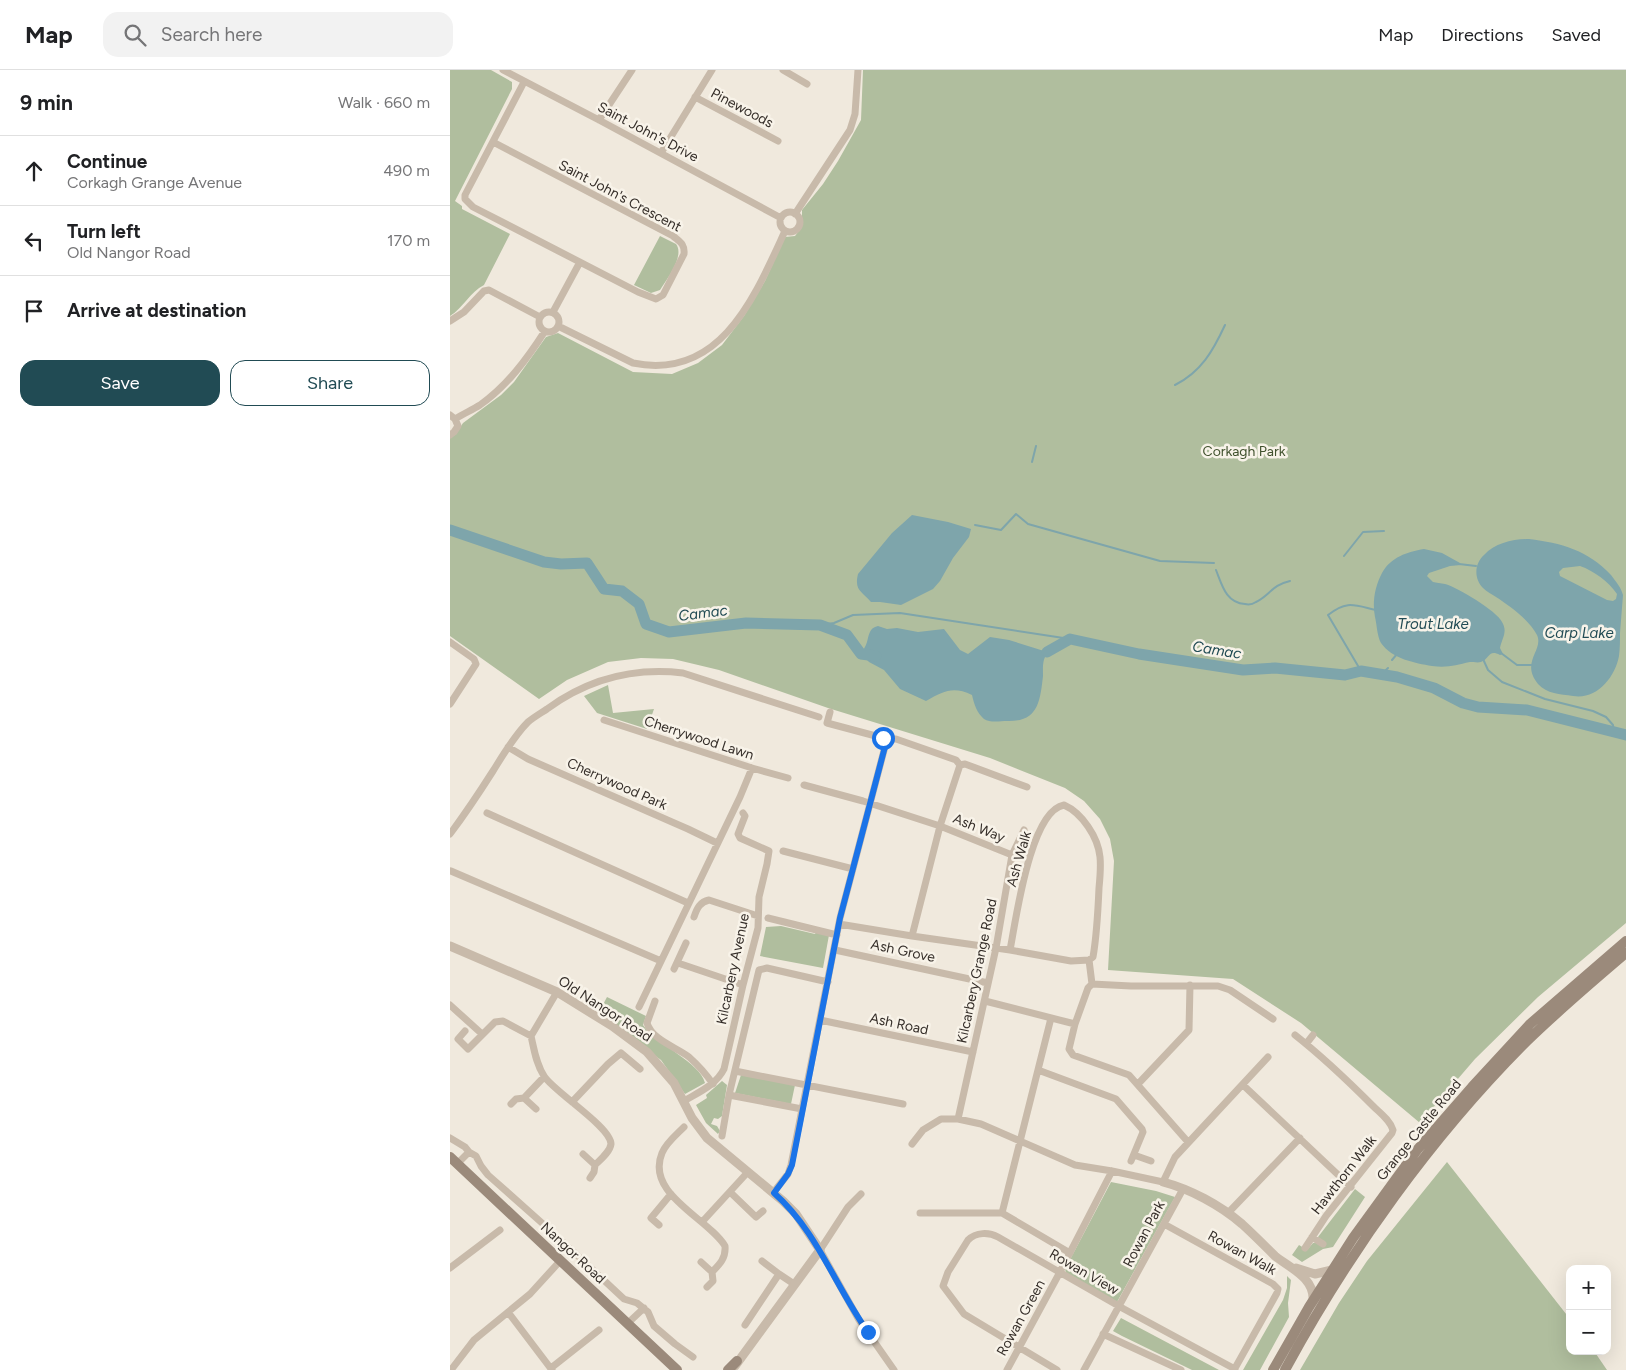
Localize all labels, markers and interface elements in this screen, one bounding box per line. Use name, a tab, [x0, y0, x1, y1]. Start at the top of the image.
search box	[103, 12, 453, 57]
text: Map	[25, 20, 73, 49]
icon: search	[121, 21, 149, 49]
text: Search here	[161, 23, 262, 46]
text: Map	[1378, 24, 1413, 46]
text: Directions	[1441, 24, 1523, 46]
text: Saved	[1551, 24, 1601, 46]
street label: Pinewoods	[708, 84, 776, 132]
text: 9 min	[20, 90, 73, 115]
text: Walk · 660 m	[338, 93, 430, 112]
street label: Saint John's Drive	[595, 98, 702, 166]
text: Continue	[67, 150, 147, 173]
street label: Saint John's Crescent	[556, 156, 684, 236]
icon: ahead	[20, 157, 48, 185]
text: 490 m	[383, 161, 430, 180]
text: Corkagh Grange Avenue	[67, 173, 242, 192]
text: Turn left	[67, 220, 141, 243]
icon: left	[20, 227, 48, 255]
text: 170 m	[387, 231, 430, 250]
text: Old Nangor Road	[67, 243, 191, 262]
icon: arrive	[20, 297, 48, 325]
text: Arrive at destination	[67, 299, 246, 322]
button: Save	[20, 360, 220, 406]
button: Share	[230, 360, 430, 406]
park label: Corkagh Park	[1203, 443, 1286, 460]
water label: Camac	[677, 601, 729, 625]
water label: Trout Lake	[1397, 615, 1469, 633]
water label: Carp Lake	[1544, 624, 1614, 642]
water label: Camac	[1191, 637, 1243, 663]
street label: Cherrywood Lawn	[642, 712, 756, 764]
route start	[872, 727, 895, 750]
street label: Cherrywood Park	[564, 754, 670, 814]
street label: Ash Way	[951, 810, 1008, 846]
street label: Ash Walk	[1003, 829, 1035, 889]
street label: Kilcarbery Grange Road	[953, 897, 1001, 1045]
street label: Kilcarbery Avenue	[713, 912, 753, 1026]
street label: Ash Grove	[869, 936, 937, 966]
street label: Old Nangor Road	[555, 972, 655, 1046]
street label: Ash Road	[868, 1010, 930, 1038]
street label: Grange Castle Road	[1373, 1076, 1465, 1184]
street label: Hawthorn Walk	[1308, 1132, 1380, 1218]
street label: Rowan Park	[1119, 1198, 1169, 1270]
street label: Nangor Road	[537, 1219, 609, 1287]
street label: Rowan Walk	[1205, 1227, 1279, 1279]
street label: Rowan View	[1046, 1245, 1122, 1299]
map controls	[1566, 1265, 1611, 1355]
button: +	[1566, 1265, 1611, 1310]
street label: Rowan Green	[993, 1277, 1049, 1359]
button: −	[1566, 1310, 1611, 1355]
route end	[857, 1321, 880, 1344]

